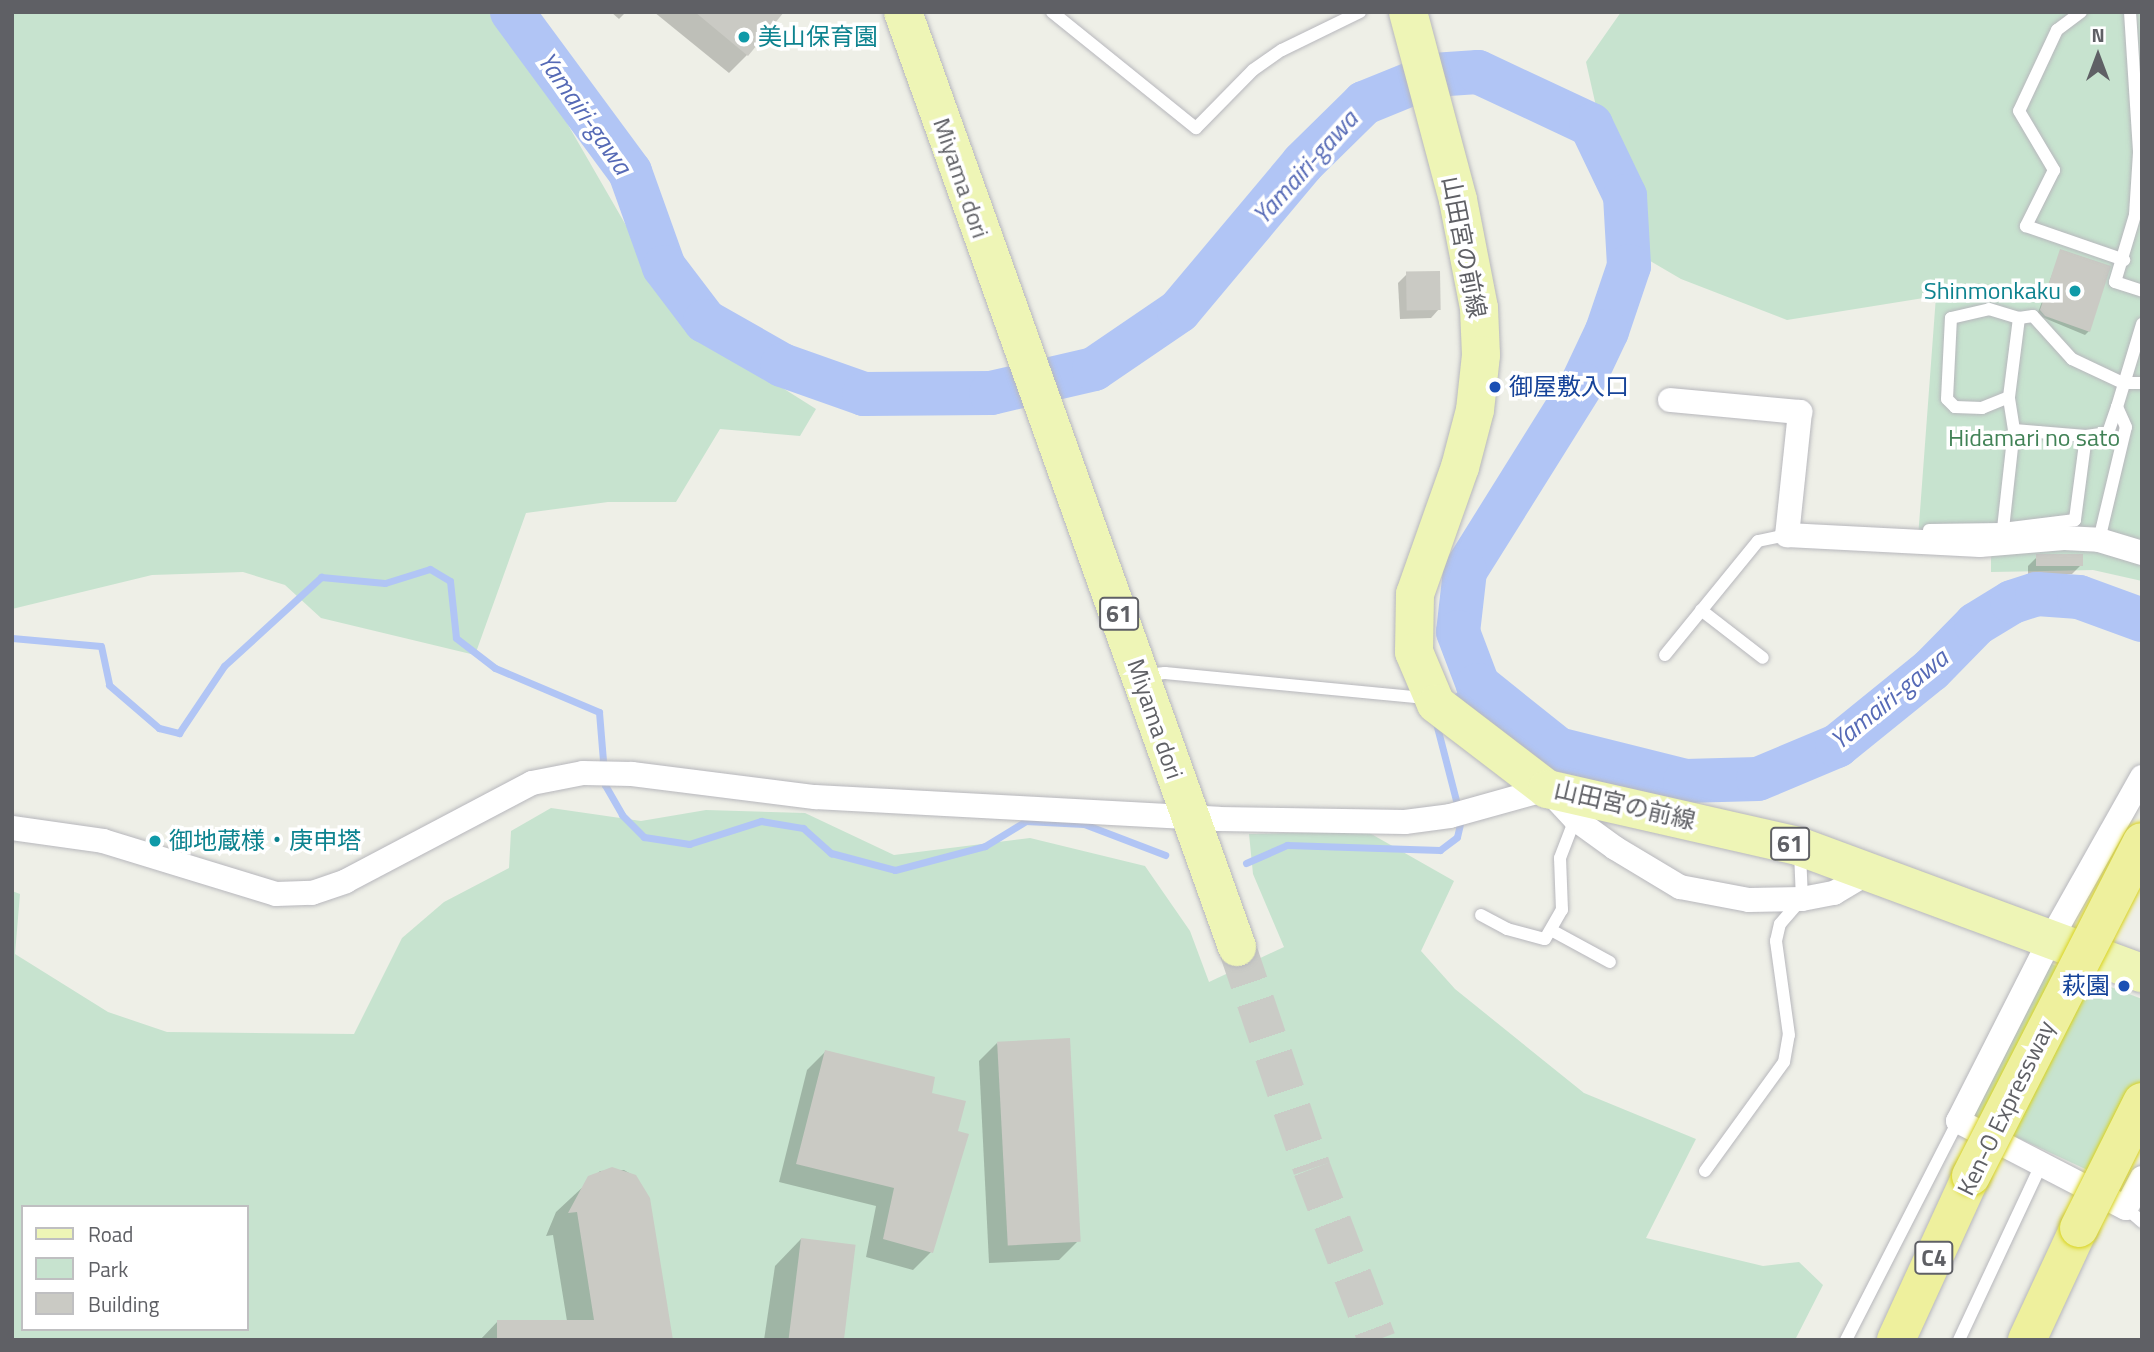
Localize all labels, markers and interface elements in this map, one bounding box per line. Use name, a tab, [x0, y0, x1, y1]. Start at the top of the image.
text: N	[2091, 20, 2105, 49]
north arrow	[2063, 21, 2133, 91]
place label: 美山保育園	[758, 23, 878, 51]
marker: 美山保育園	[736, 29, 752, 45]
water label: Yamairi-gawa	[532, 46, 638, 180]
water label: Yamairi-gawa	[1246, 104, 1364, 230]
street label: Miyama dori	[927, 114, 995, 242]
street label: 山田宮の前線	[1436, 174, 1492, 320]
place label: Shinmonkaku	[1924, 277, 2061, 305]
marker: Shinmonkaku	[2067, 283, 2083, 299]
place label: 御屋敷入口	[1509, 373, 1629, 401]
marker: 御屋敷入口	[1487, 379, 1503, 395]
park label: Hidamari no sato	[1948, 424, 2120, 452]
road number: 61	[1098, 594, 1140, 634]
water label: Yamairi-gawa	[1824, 642, 1954, 756]
street label: Miyama dori	[1121, 655, 1189, 783]
street label: 山田宮の前線	[1552, 775, 1698, 835]
road number: 61	[1769, 824, 1811, 864]
place label: 御地蔵様・庚申塔	[169, 827, 361, 855]
marker: 御地蔵様・庚申塔	[147, 833, 163, 849]
place label: 萩園	[2062, 972, 2110, 1000]
marker: 萩園	[2116, 978, 2132, 994]
street label: Ken-O Expressway	[1951, 1016, 2061, 1200]
legend	[21, 1205, 248, 1331]
text: Road	[88, 1218, 133, 1250]
road number: C4	[1913, 1238, 1955, 1278]
text: Park	[88, 1253, 128, 1285]
text: Building	[88, 1288, 159, 1320]

